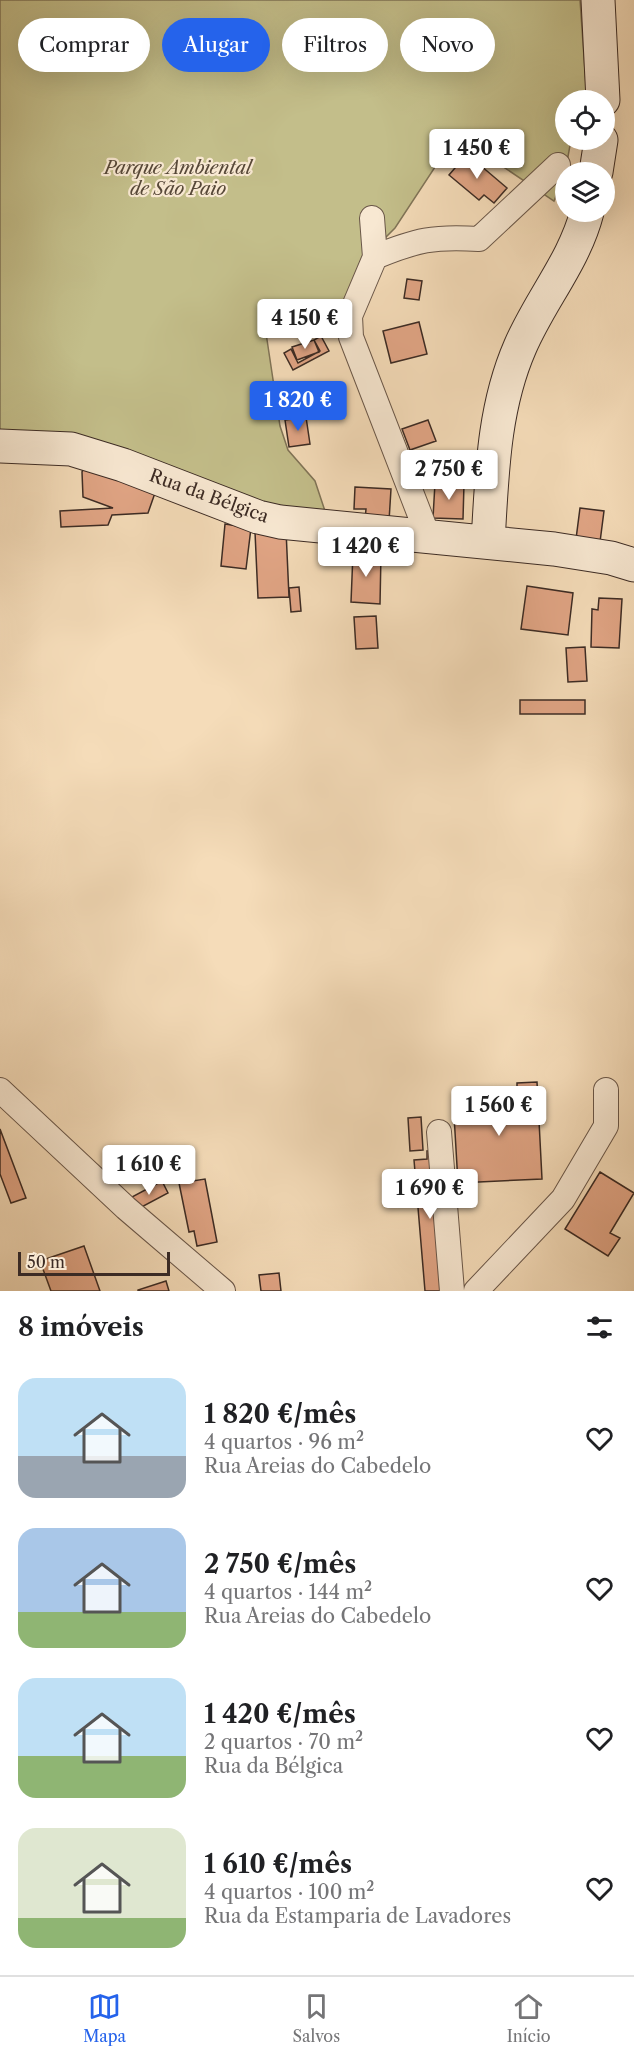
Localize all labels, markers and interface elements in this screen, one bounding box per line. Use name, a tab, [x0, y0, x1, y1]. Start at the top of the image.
chip: Comprar	[18, 18, 150, 72]
chip: Alugar	[162, 18, 270, 72]
chip: Filtros	[282, 18, 388, 72]
chip: Novo	[400, 18, 495, 72]
map controls	[555, 90, 615, 222]
button: locate	[555, 90, 615, 150]
pin: 1 450 €	[422, 129, 532, 180]
text: 1 450 €	[443, 136, 511, 160]
park label: Parque Ambiental de São Paio	[102, 157, 254, 200]
button: layers	[555, 162, 615, 222]
pin: 4 150 €	[250, 299, 360, 350]
text: 4 150 €	[271, 306, 339, 330]
pin: 1 820 €	[243, 381, 353, 432]
text: 1 820 €	[264, 388, 332, 412]
pin: 2 750 €	[394, 450, 504, 501]
text: 2 750 €	[415, 457, 483, 481]
street label: Rua da Bélgica	[146, 464, 272, 528]
pin: 1 420 €	[311, 527, 421, 578]
text: 1 420 €	[332, 534, 400, 558]
pin: 1 560 €	[444, 1086, 554, 1137]
text: 1 560 €	[465, 1093, 533, 1117]
pin: 1 610 €	[94, 1145, 204, 1196]
text: 1 610 €	[116, 1152, 182, 1176]
pin: 1 690 €	[375, 1169, 485, 1220]
text: 1 690 €	[396, 1176, 464, 1200]
scale bar	[18, 1249, 170, 1276]
text: 50 m	[27, 1252, 65, 1272]
text: 8 imóveis	[18, 1311, 144, 1343]
icon: filters	[583, 1311, 616, 1344]
text: 1 820 €/mês	[204, 1398, 356, 1430]
icon: home	[66, 1402, 138, 1474]
icon: heart	[583, 1422, 616, 1455]
text: 4 quartos · 96 m²	[204, 1430, 364, 1454]
text: Rua Areias do Cabedelo	[204, 1454, 431, 1478]
text: 2 750 €/mês	[204, 1548, 356, 1580]
icon: home	[66, 1552, 138, 1624]
icon: heart	[583, 1572, 616, 1605]
text: 4 quartos · 144 m²	[204, 1580, 372, 1604]
text: Rua Areias do Cabedelo	[204, 1604, 431, 1628]
text: 1 420 €/mês	[204, 1698, 356, 1730]
icon: home	[66, 1702, 138, 1774]
icon: heart	[583, 1722, 616, 1755]
text: 2 quartos · 70 m²	[204, 1730, 363, 1754]
text: Rua da Bélgica	[204, 1754, 343, 1778]
text: 1 610 €/mês	[204, 1848, 352, 1880]
icon: home	[66, 1852, 138, 1924]
icon: heart	[583, 1872, 616, 1905]
text: 4 quartos · 100 m²	[204, 1880, 374, 1904]
text: Rua da Estamparia de Lavadores	[204, 1904, 511, 1928]
tab: Mapa	[83, 1990, 126, 2046]
tab: Salvos	[293, 1990, 340, 2046]
tab: Início	[507, 1990, 551, 2046]

